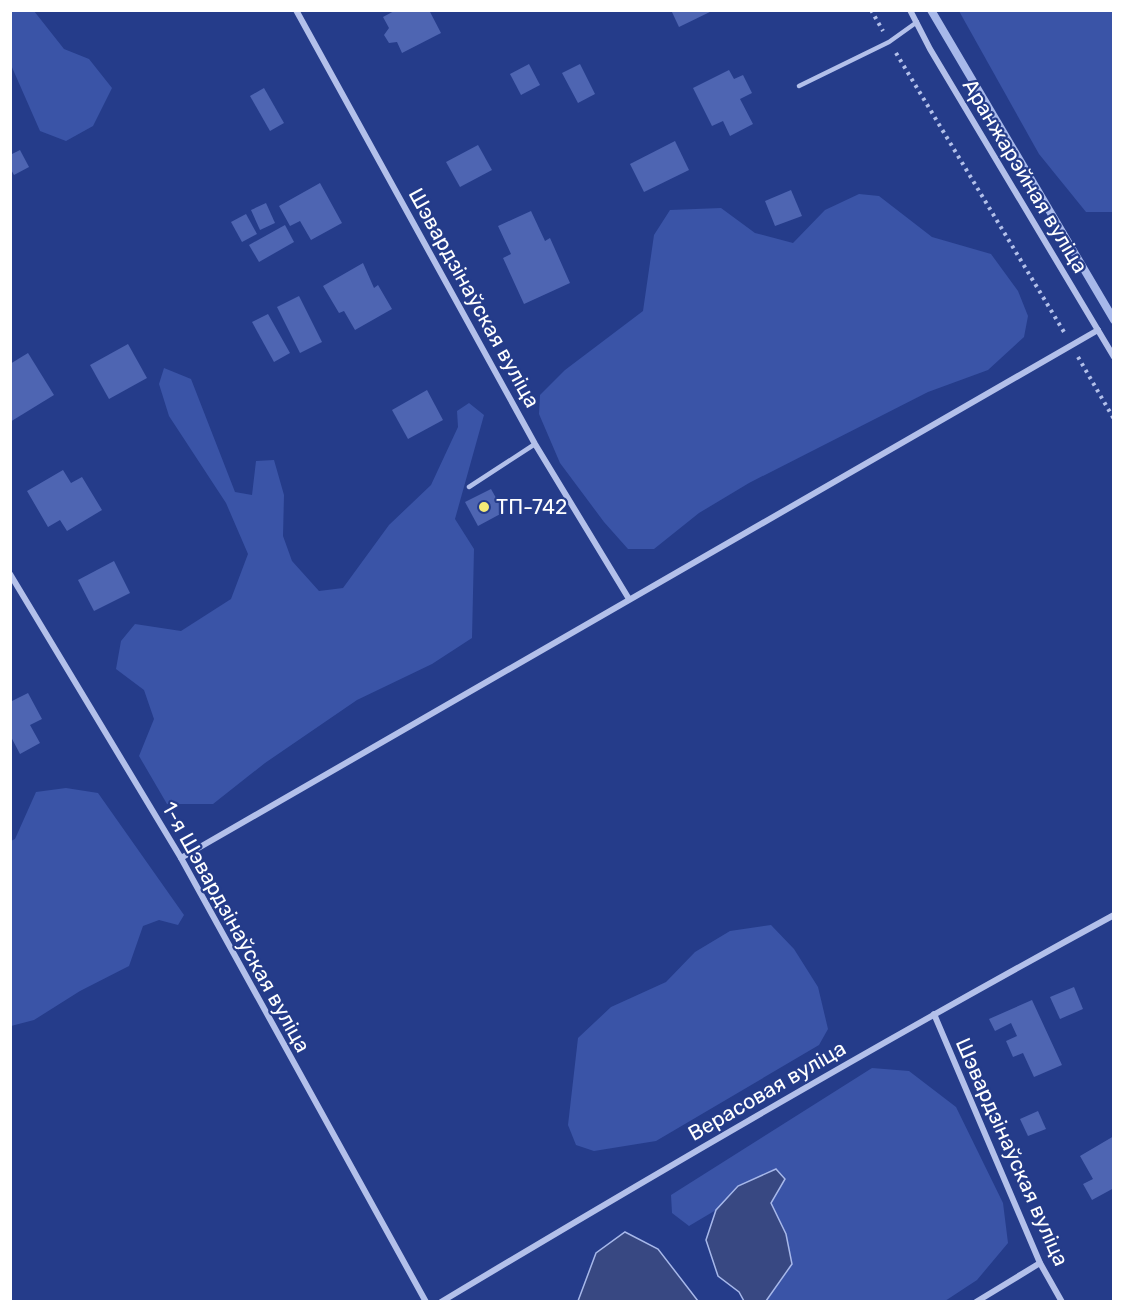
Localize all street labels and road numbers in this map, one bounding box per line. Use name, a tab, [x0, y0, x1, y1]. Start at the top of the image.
street label: Аранжарэйная вуліца	[958, 74, 1093, 277]
street label: Шэвардзінаўская вуліца	[404, 184, 545, 412]
street label: 1-я Шэвардзінаўская вуліца	[157, 797, 316, 1057]
street label: Шэвардзінаўская вуліца	[951, 1034, 1074, 1270]
street label: Верасовая вуліца	[683, 1035, 850, 1146]

